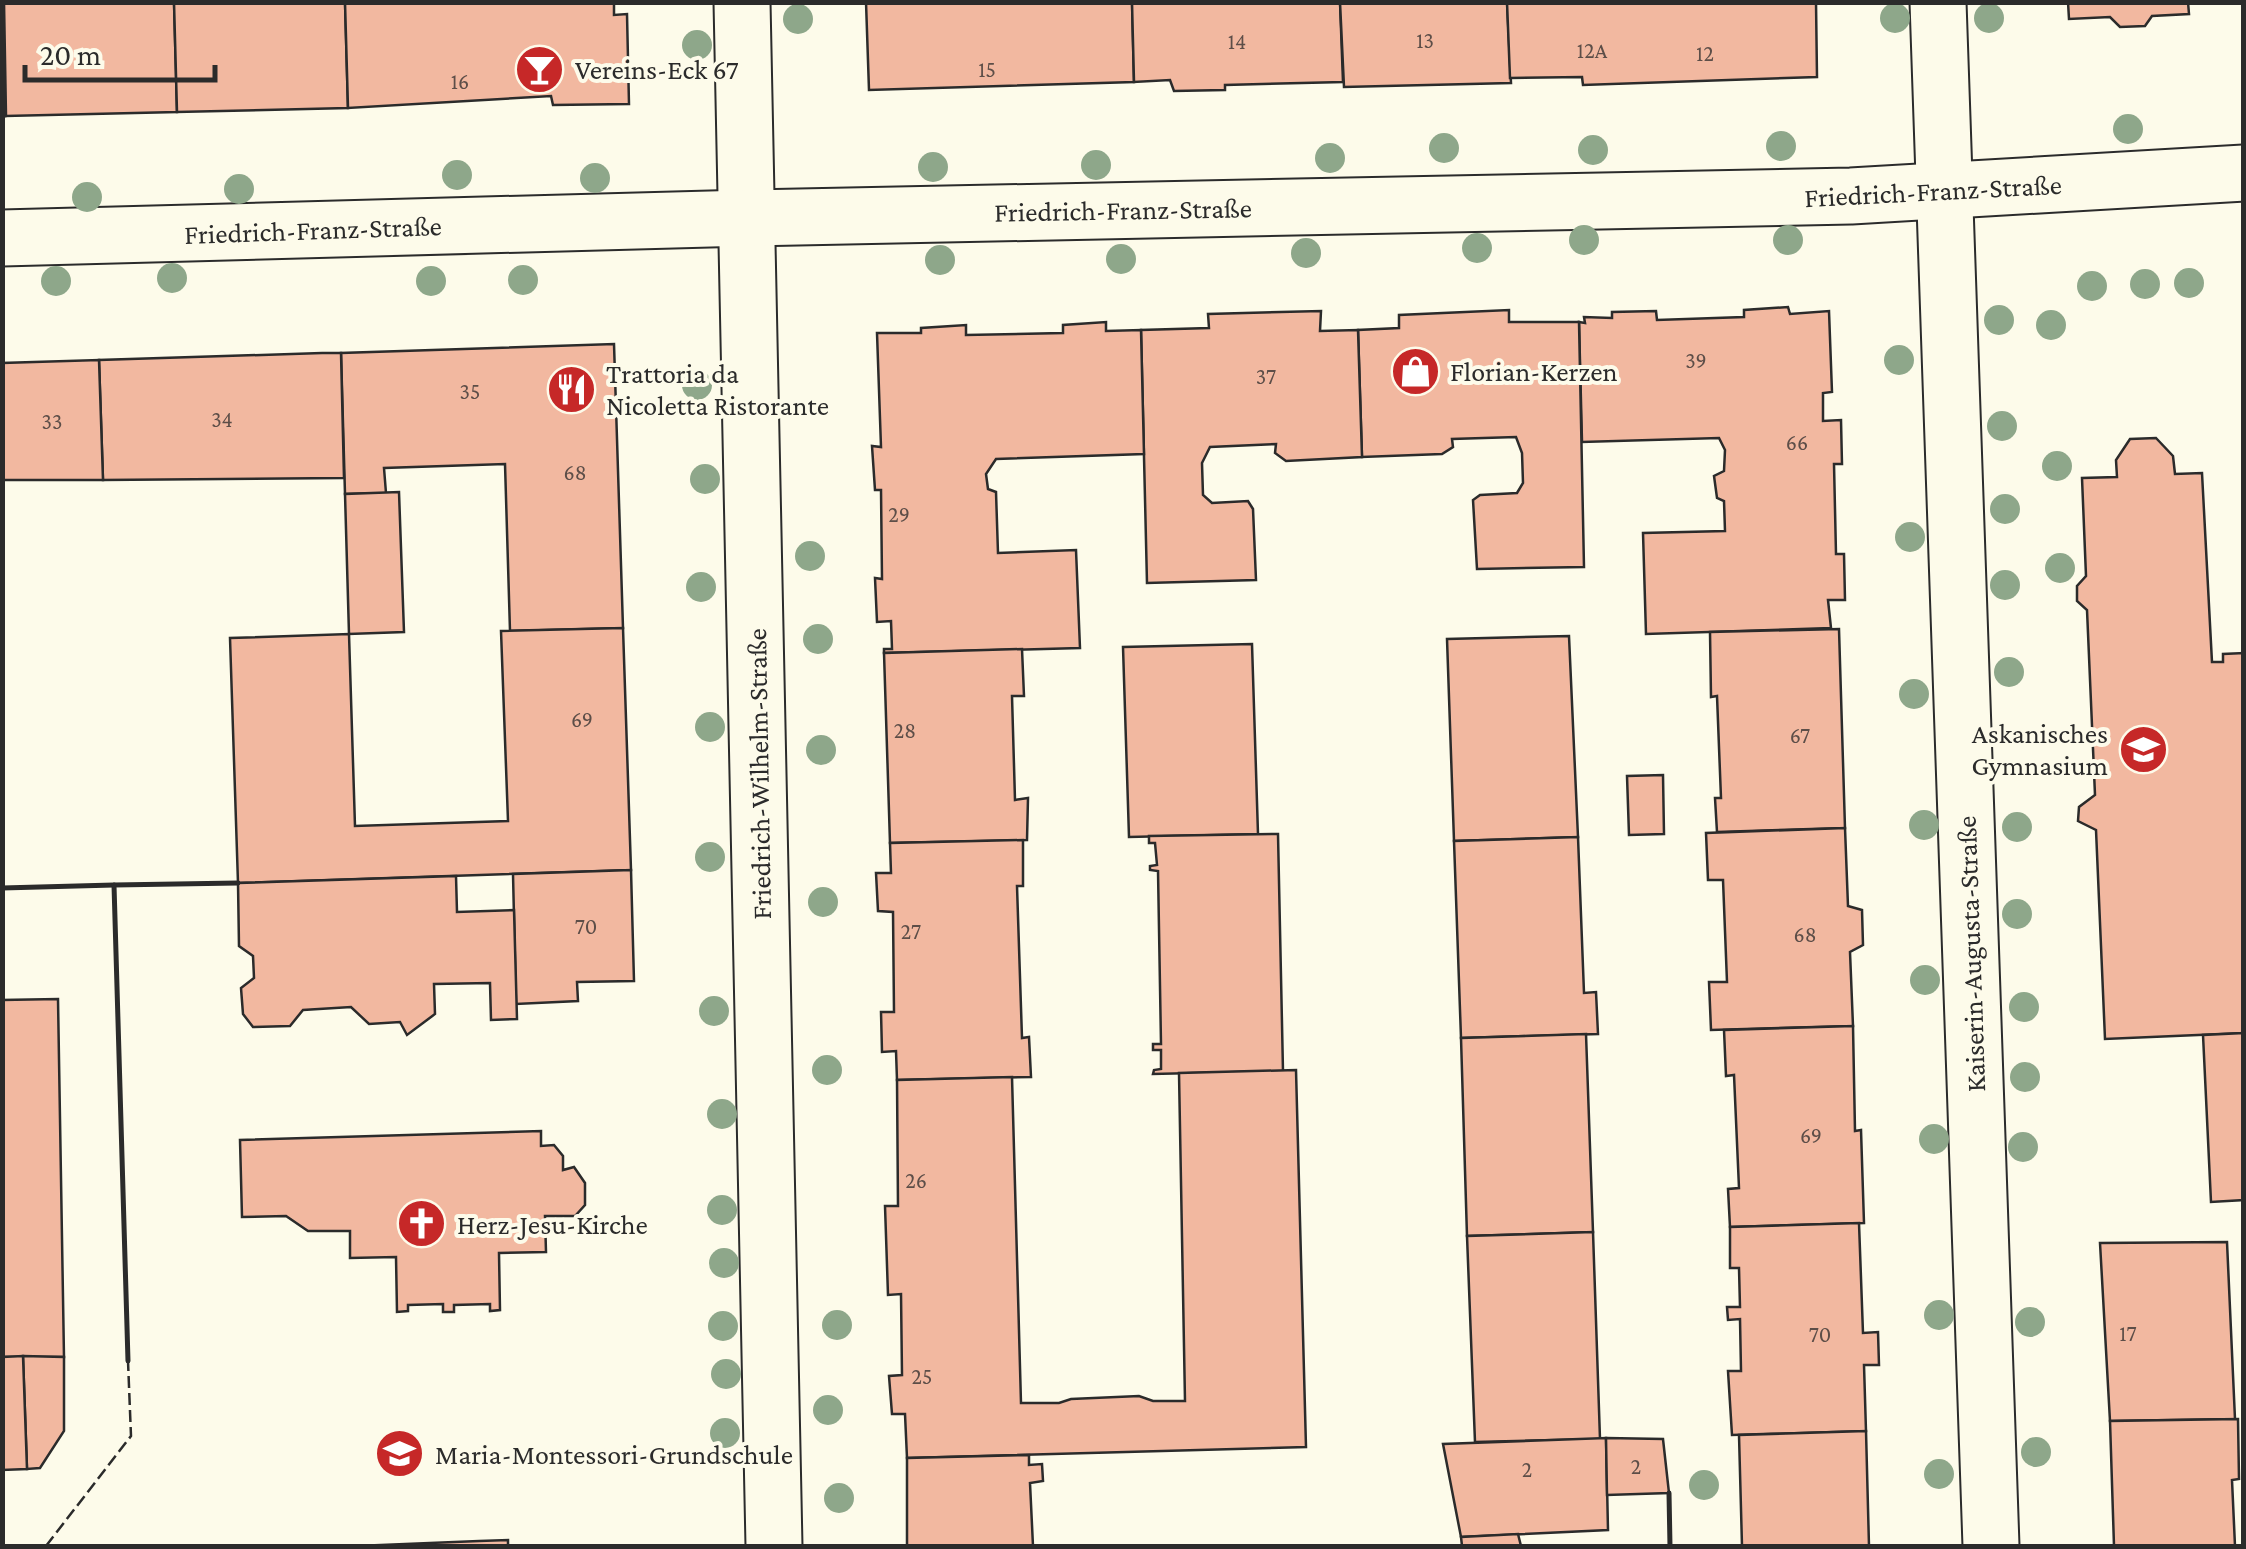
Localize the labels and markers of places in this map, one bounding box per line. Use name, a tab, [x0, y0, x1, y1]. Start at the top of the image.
bar icon: Vereins-Eck 67	[514, 43, 566, 95]
place label: Vereins-Eck 67	[575, 54, 739, 85]
shop icon: Florian-Kerzen	[1389, 345, 1441, 397]
place label: Florian-Kerzen	[1450, 356, 1618, 387]
place label: Trattoria da Nicoletta Ristorante	[606, 358, 829, 421]
restaurant icon: Trattoria da Nicoletta Ristorante	[545, 363, 597, 415]
place label: Askanisches Gymnasium	[1971, 718, 2108, 781]
school or university icon: Askanisches Gymnasium	[2117, 723, 2169, 775]
church icon: Herz-Jesu-Kirche	[396, 1198, 448, 1250]
place label: Herz-Jesu-Kirche	[457, 1209, 648, 1240]
school or university icon: Maria-Montessori-Grundschule	[374, 1428, 426, 1480]
place label: Maria-Montessori-Grundschule	[435, 1439, 793, 1470]

